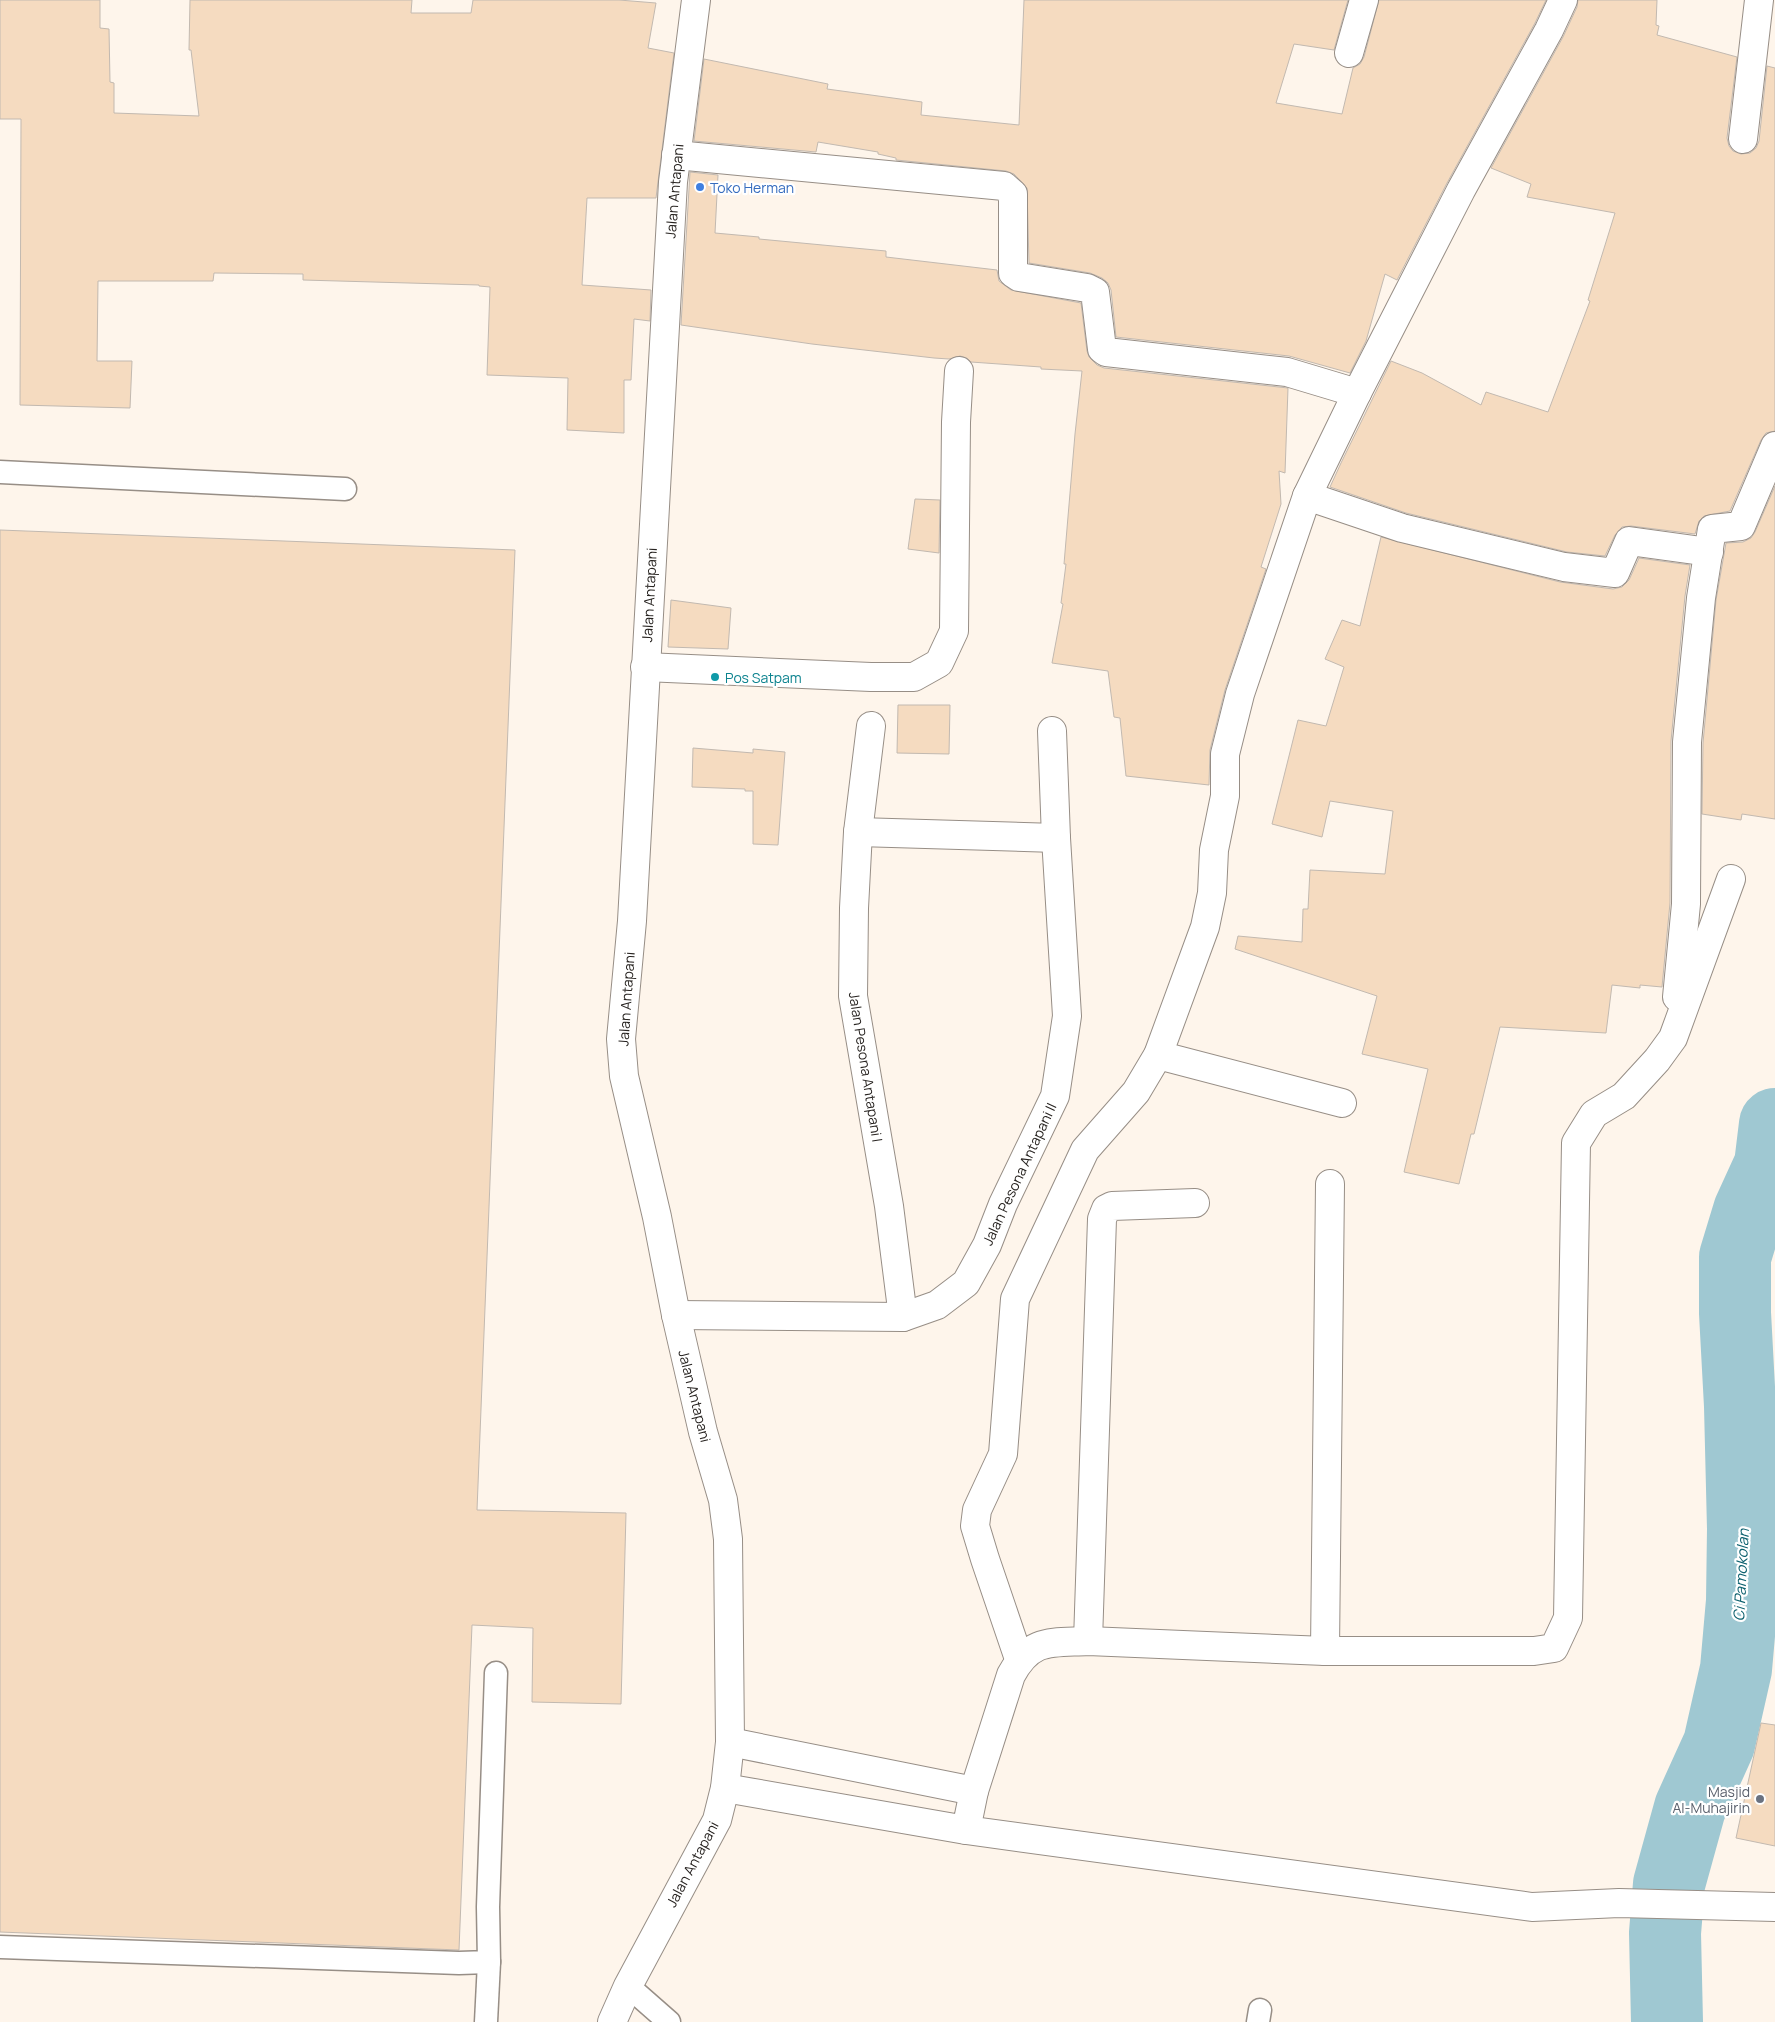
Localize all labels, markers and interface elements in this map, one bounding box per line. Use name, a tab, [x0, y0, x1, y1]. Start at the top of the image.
street label: Jalan Antapani	[660, 143, 688, 239]
place label: Toko Herman	[710, 178, 794, 197]
marker: Toko Herman	[694, 181, 706, 193]
street label: Jalan Antapani	[637, 547, 661, 643]
place label: Pos Satpam	[725, 668, 802, 687]
marker: Pos Satpam	[709, 671, 721, 683]
street label: Jalan Antapani	[613, 951, 639, 1047]
street label: Jalan Pesona Antapani I	[845, 991, 887, 1143]
street label: Jalan Pesona Antapani II	[978, 1100, 1060, 1248]
street label: Jalan Antapani	[674, 1348, 716, 1444]
water label: Ci Pamokolan	[1728, 1527, 1754, 1622]
place label: Masjid Al-Muhajirin	[1672, 1782, 1750, 1817]
marker: Masjid Al-Muhajirin	[1754, 1793, 1766, 1805]
street label: Jalan Antapani	[661, 1818, 723, 1910]

